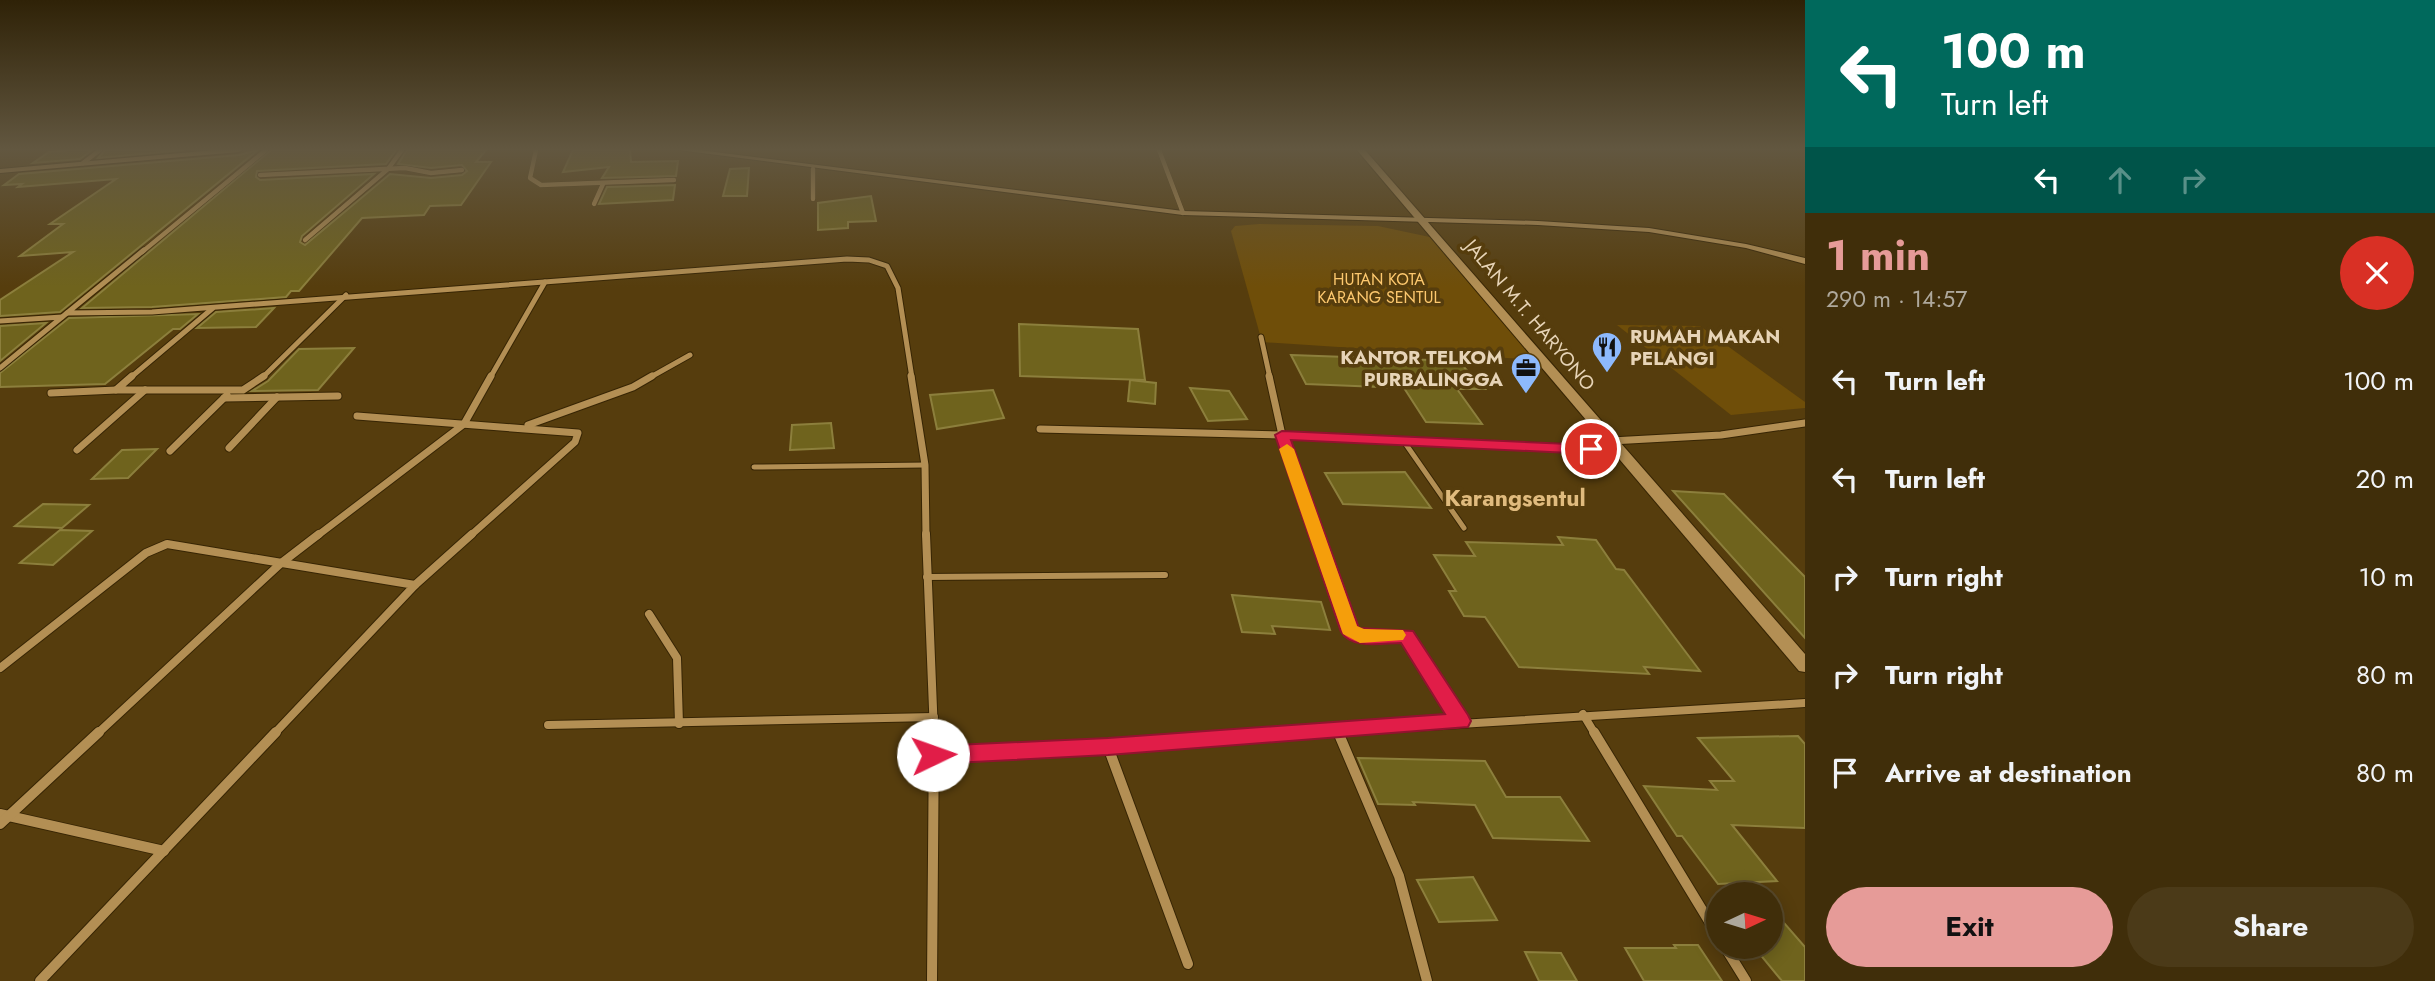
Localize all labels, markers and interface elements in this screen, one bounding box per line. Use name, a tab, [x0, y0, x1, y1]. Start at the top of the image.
text: 100 m	[1941, 16, 2086, 86]
icon: left	[1826, 28, 1917, 119]
text: Turn left	[1941, 81, 2048, 127]
icon: left	[2028, 161, 2066, 199]
icon: ahead	[2101, 161, 2139, 199]
icon: right	[2174, 161, 2212, 199]
text: 1 min	[1826, 225, 1930, 286]
street label: JALAN M.T. HARYONO	[1457, 231, 1601, 396]
button: close	[2340, 236, 2414, 310]
park label: HUTAN KOTA KARANG SENTUL	[1317, 268, 1441, 309]
text: 290 m · 14:57	[1826, 282, 1967, 316]
place label: RUMAH MAKAN PELANGI	[1630, 323, 1780, 372]
restaurant icon: RUMAH MAKAN PELANGI	[1590, 330, 1624, 374]
place label: KANTOR TELKOM PURBALINGGA	[1340, 344, 1503, 393]
office icon: KANTOR TELKOM PURBALINGGA	[1509, 351, 1543, 395]
icon: left	[1826, 362, 1864, 400]
text: Turn left	[1885, 362, 1985, 400]
text: 100 m	[2343, 362, 2414, 400]
pin	[1561, 419, 1621, 479]
icon: arrive	[1572, 430, 1610, 468]
icon: left	[1826, 460, 1864, 498]
text: Turn left	[1885, 460, 1985, 498]
text: 20 m	[2356, 460, 2414, 498]
district label: Karangsentul	[1444, 481, 1586, 515]
icon: right	[1826, 558, 1864, 596]
text: Turn right	[1885, 558, 2003, 596]
text: 10 m	[2359, 558, 2414, 596]
icon: right	[1826, 656, 1864, 694]
text: Turn right	[1885, 656, 2003, 694]
text: 80 m	[2356, 656, 2414, 694]
position arrow	[896, 718, 970, 792]
icon: arrive	[1826, 754, 1864, 792]
text: Arrive at destination	[1885, 754, 2132, 792]
text: 80 m	[2356, 754, 2414, 792]
north arrow	[1706, 882, 1783, 959]
map controls	[1706, 882, 1783, 959]
button: Exit	[1826, 887, 2113, 967]
button: Share	[2127, 887, 2414, 967]

